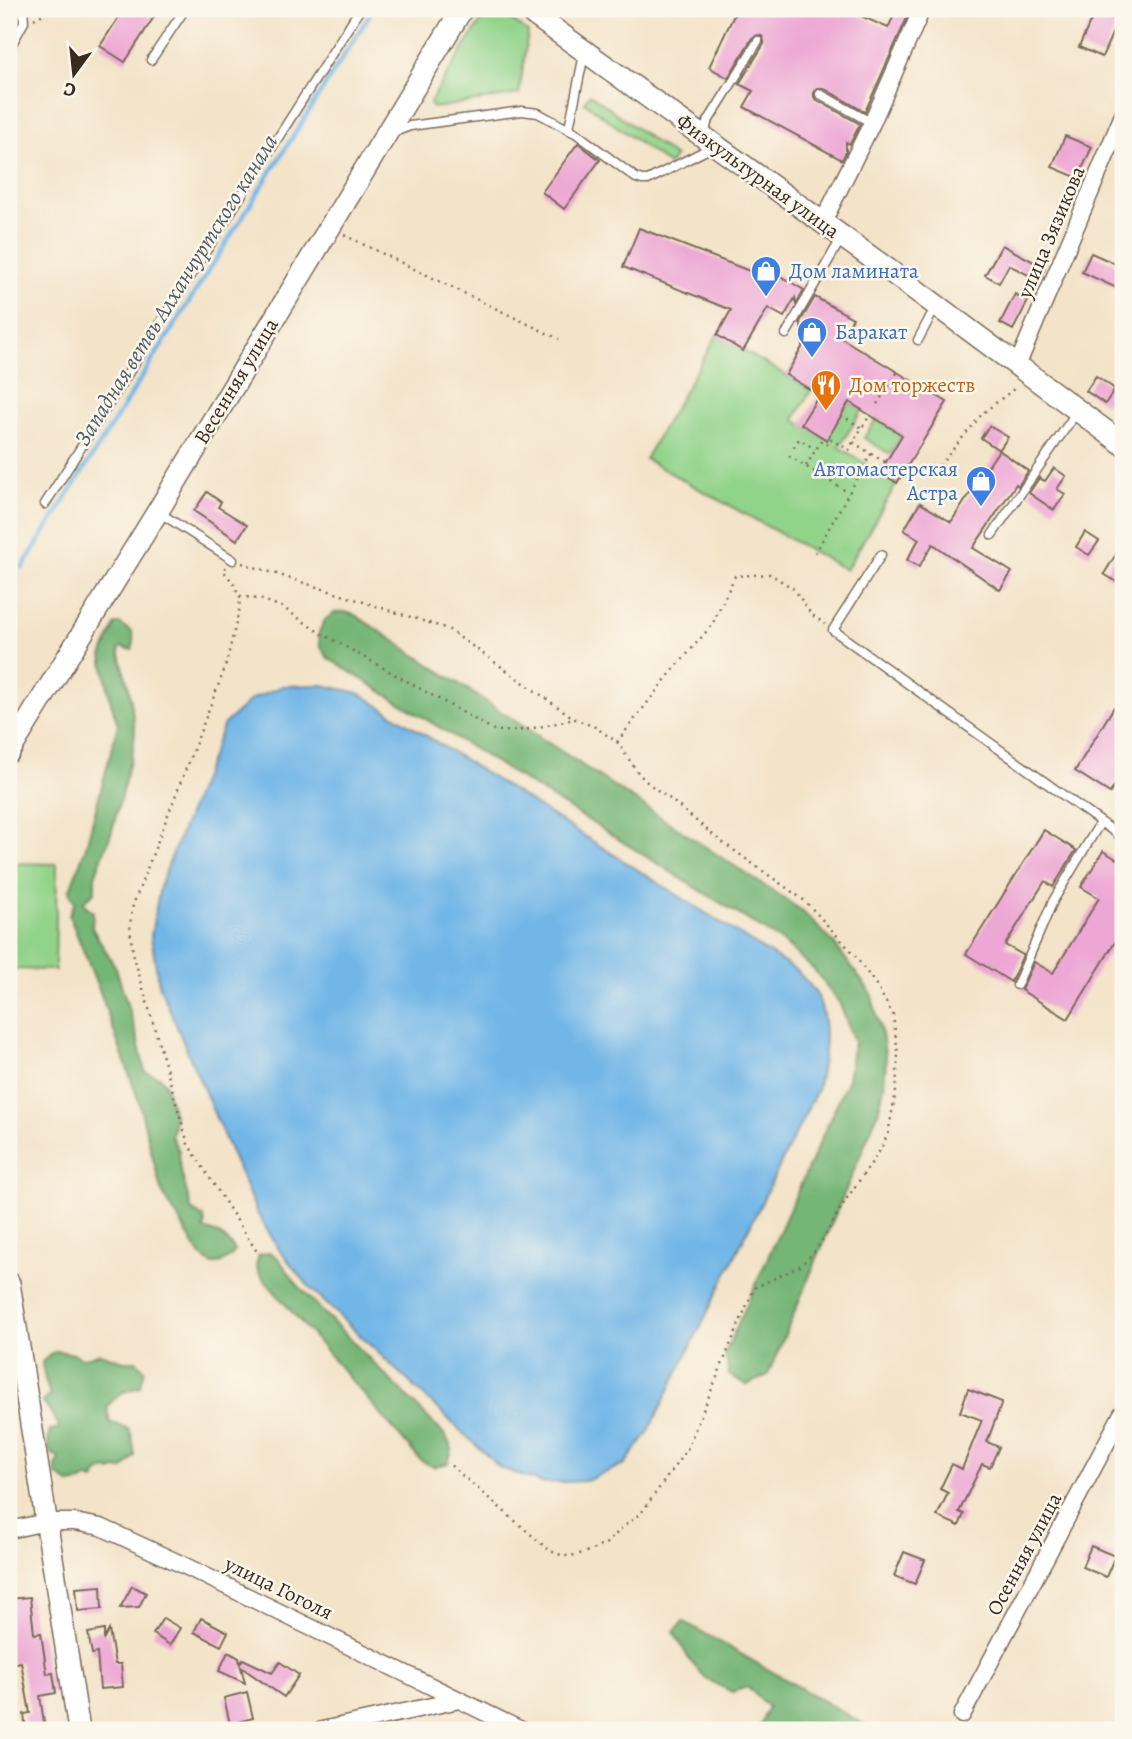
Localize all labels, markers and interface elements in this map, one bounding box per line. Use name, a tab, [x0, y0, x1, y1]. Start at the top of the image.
north arrow	[38, 38, 108, 108]
text: С	[61, 75, 79, 104]
street label: Физкультурная улица	[671, 107, 846, 245]
water label: Западная ветвь Алханчуртского канала	[67, 128, 285, 452]
street label: улица Зязикова	[1010, 161, 1092, 303]
shop icon: Дом ламината	[749, 254, 783, 298]
place label: Дом ламината	[789, 257, 919, 285]
street label: Весенняя улица	[187, 312, 285, 449]
shop icon: Баракат	[795, 315, 829, 359]
place label: Баракат	[835, 318, 907, 346]
restaurant icon: Дом торжеств	[809, 368, 843, 412]
place label: Дом торжеств	[849, 371, 975, 399]
place label: Автомастерская Астра	[813, 455, 958, 507]
shop icon: Автомастерская Астра	[964, 464, 998, 508]
street label: Осенняя улица	[980, 1487, 1068, 1620]
street label: улица Гоголя	[219, 1549, 338, 1626]

